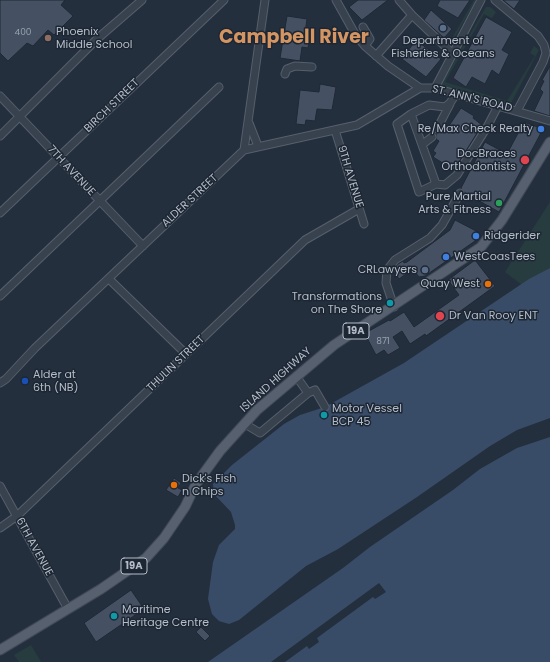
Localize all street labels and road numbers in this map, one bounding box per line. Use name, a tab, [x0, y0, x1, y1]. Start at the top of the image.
street label: BIRCH STREET	[82, 76, 142, 136]
street label: ST. ANN'S ROAD	[431, 83, 513, 115]
street label: 7TH AVENUE	[44, 143, 98, 199]
street label: 9TH AVENUE	[334, 144, 366, 210]
street label: ALDER STREET	[159, 172, 221, 230]
road number: 19A	[343, 323, 369, 339]
street label: THULIN STREET	[144, 333, 208, 395]
street label: ISLAND HIGHWAY	[238, 345, 314, 415]
street label: 6TH AVENUE	[13, 515, 55, 579]
road number: 19A	[121, 558, 147, 574]

